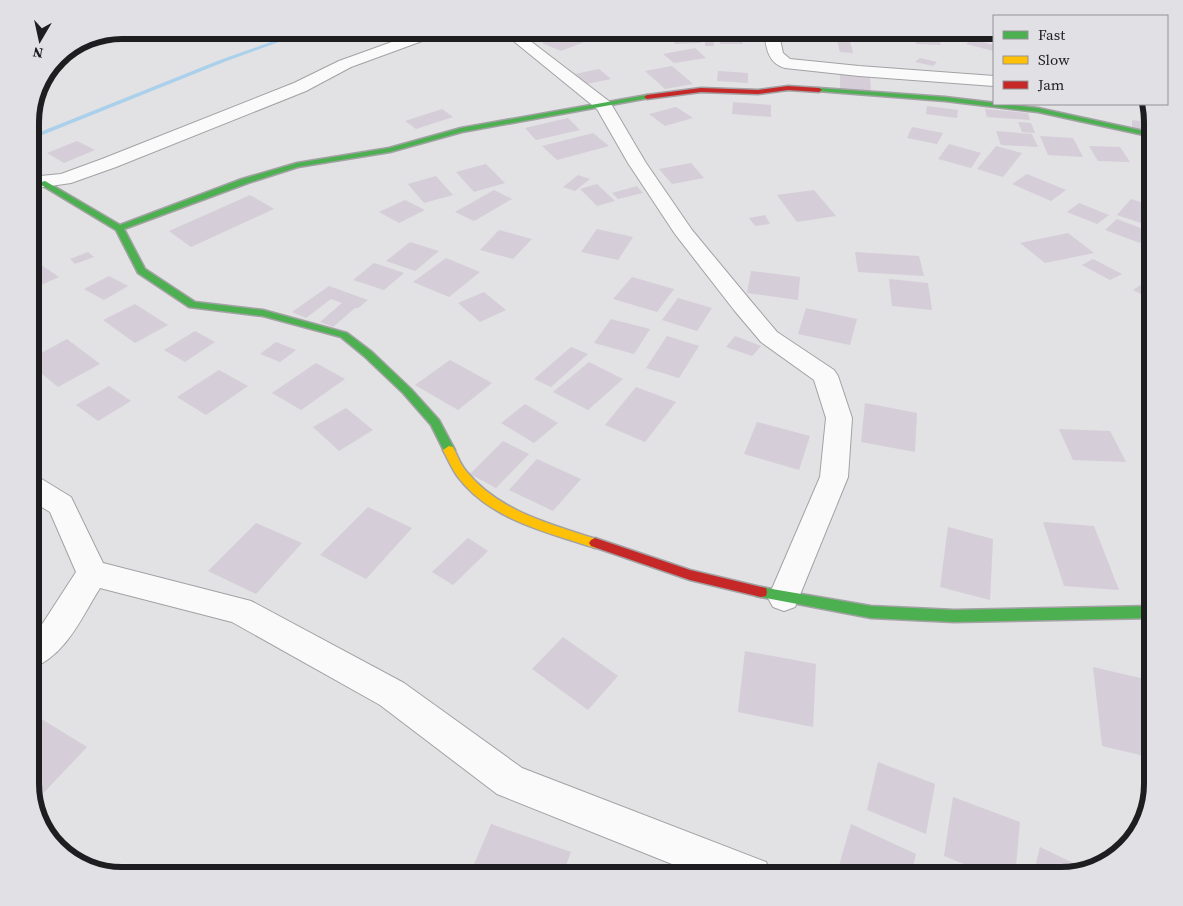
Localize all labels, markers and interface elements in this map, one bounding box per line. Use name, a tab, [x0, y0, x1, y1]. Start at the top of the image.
north arrow	[15, 15, 65, 65]
legend	[993, 15, 1168, 105]
text: Fast	[1038, 24, 1065, 45]
text: N	[31, 42, 45, 64]
text: Slow	[1038, 49, 1070, 70]
text: Jam	[1037, 74, 1065, 95]

